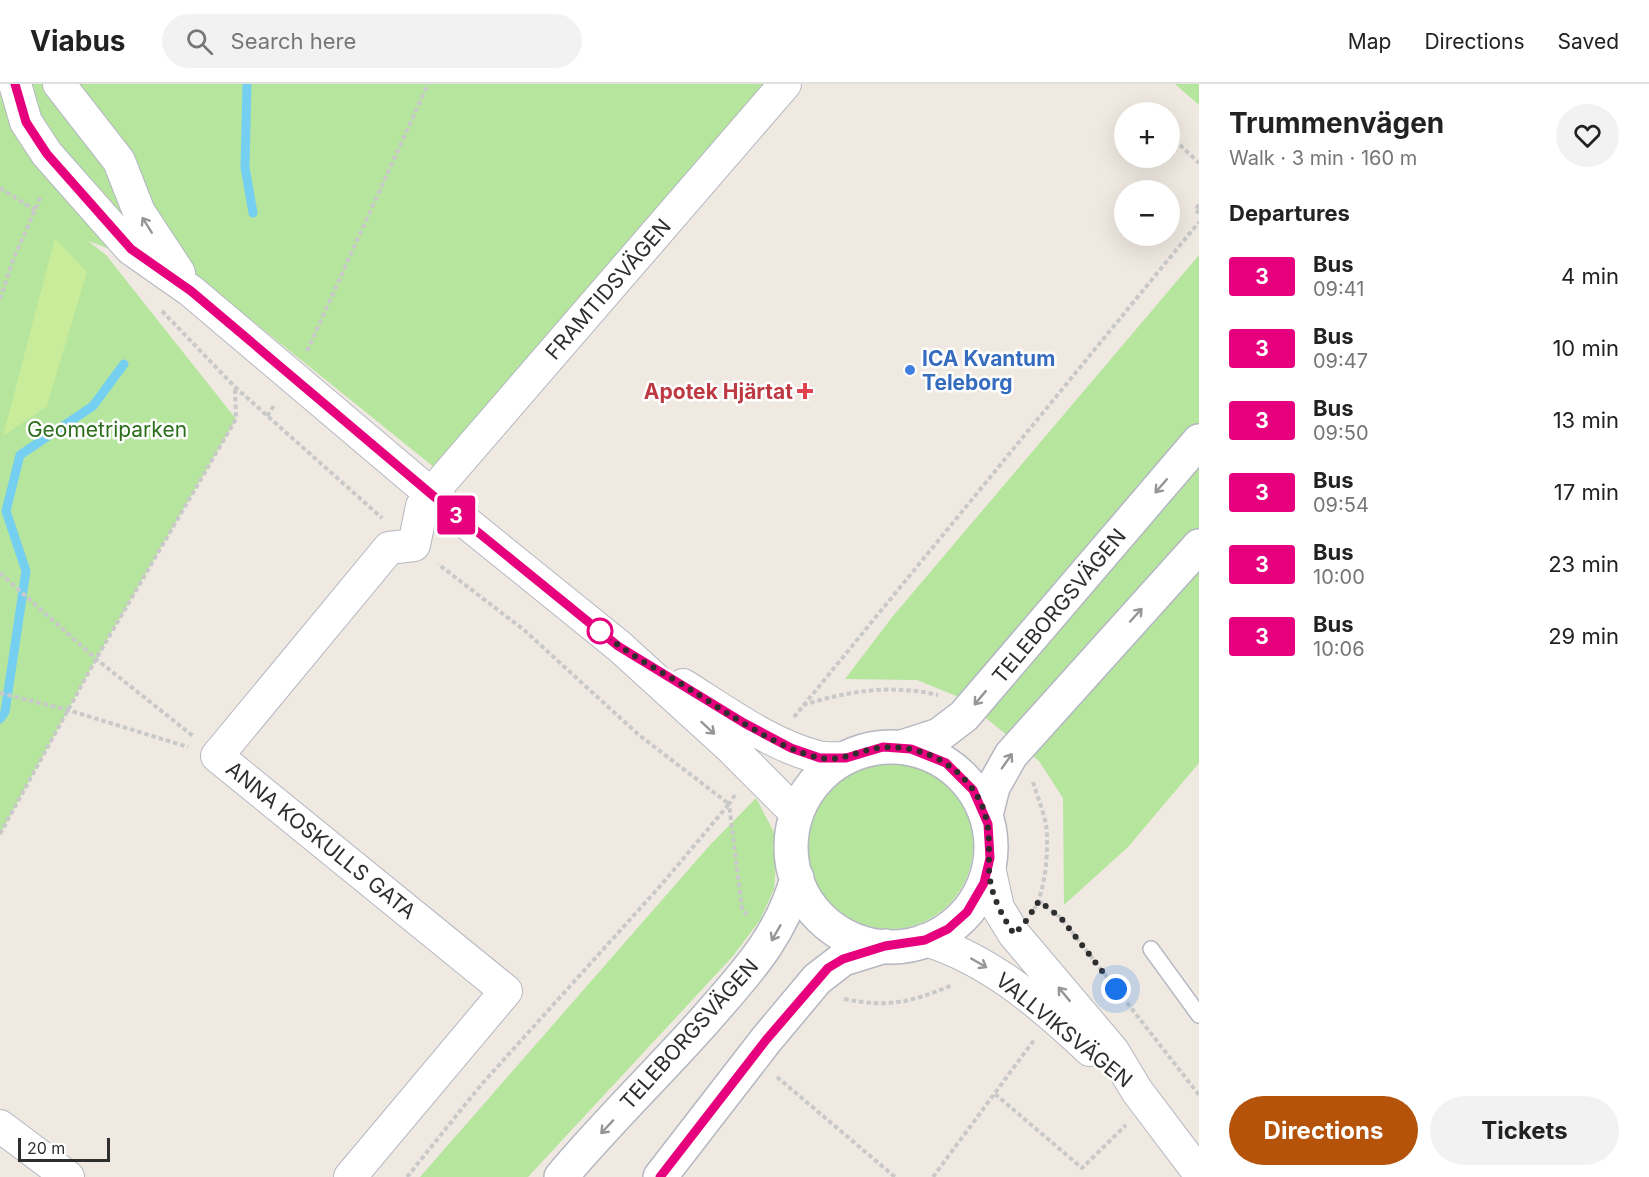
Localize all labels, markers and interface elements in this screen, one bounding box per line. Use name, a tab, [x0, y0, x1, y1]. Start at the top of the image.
search box	[162, 14, 582, 68]
text: Viabus	[30, 24, 126, 58]
icon: search	[183, 25, 216, 58]
text: Search here	[231, 28, 356, 54]
text: Map	[1348, 29, 1391, 54]
text: Directions	[1424, 29, 1525, 54]
text: Saved	[1558, 29, 1619, 54]
map controls	[1114, 102, 1180, 246]
button: +	[1114, 102, 1180, 168]
button: heart	[1556, 104, 1619, 167]
text: Trummenvägen	[1229, 106, 1444, 140]
text: Walk · 3 min · 160 m	[1229, 146, 1417, 170]
button: −	[1114, 180, 1180, 246]
text: Departures	[1229, 200, 1350, 226]
street label: FRAMTIDSVÄGEN	[539, 213, 676, 364]
one-way arrow	[140, 217, 152, 234]
text: Bus	[1313, 251, 1354, 277]
text: 4 min	[1561, 263, 1619, 289]
text: 3	[1255, 264, 1269, 289]
text: 09:41	[1313, 277, 1364, 301]
text: Bus	[1313, 323, 1354, 349]
text: 10 min	[1552, 335, 1619, 361]
text: 3	[1255, 336, 1269, 361]
place label: ICA Kvantum Teleborg	[922, 346, 1055, 395]
text: 09:47	[1313, 349, 1368, 373]
marker: ICA Kvantum Teleborg	[903, 363, 917, 377]
place label: Apotek Hjärtat	[644, 379, 793, 404]
marker: Apotek Hjärtat	[798, 384, 812, 398]
text: Bus	[1313, 395, 1354, 421]
text: 13 min	[1553, 407, 1619, 433]
text: 3	[1255, 408, 1269, 433]
park label: Geometriparken	[27, 417, 187, 442]
text: 09:50	[1313, 421, 1369, 445]
text: Bus	[1313, 467, 1354, 493]
one-way arrow	[1154, 478, 1168, 493]
text: 17 min	[1554, 479, 1619, 505]
text: 3	[1255, 480, 1269, 505]
text: 09:54	[1313, 493, 1369, 517]
line badge: 3	[436, 496, 476, 534]
text: 3	[449, 503, 463, 528]
street label: TELEBORGSVÄGEN	[986, 523, 1131, 688]
text: Bus	[1313, 539, 1354, 565]
text: 23 min	[1548, 551, 1619, 577]
text: 3	[1255, 552, 1269, 577]
text: 10:00	[1313, 565, 1365, 589]
one-way arrow	[1129, 608, 1143, 623]
text: Bus	[1313, 611, 1354, 637]
unlabelled marker	[587, 618, 613, 644]
text: 29 min	[1548, 623, 1619, 649]
text: 3	[1255, 624, 1269, 649]
text: 10:06	[1313, 637, 1365, 661]
one-way arrow	[973, 690, 987, 705]
one-way arrow	[700, 721, 715, 735]
one-way arrow	[1001, 754, 1013, 770]
street label: ANNA KOSKULLS GATA	[221, 756, 421, 924]
one-way arrow	[770, 924, 782, 941]
street label: TELEBORGSVÄGEN	[614, 953, 763, 1114]
one-way arrow	[970, 957, 987, 969]
street label: VALLVIKSVÄGEN	[991, 967, 1138, 1093]
your location	[1101, 974, 1131, 1004]
one-way arrow	[1057, 987, 1071, 1002]
button: Directions	[1229, 1096, 1418, 1165]
button: Tickets	[1430, 1096, 1619, 1165]
one-way arrow	[600, 1119, 614, 1134]
scale bar	[18, 1135, 110, 1162]
text: 20 m	[27, 1138, 65, 1158]

